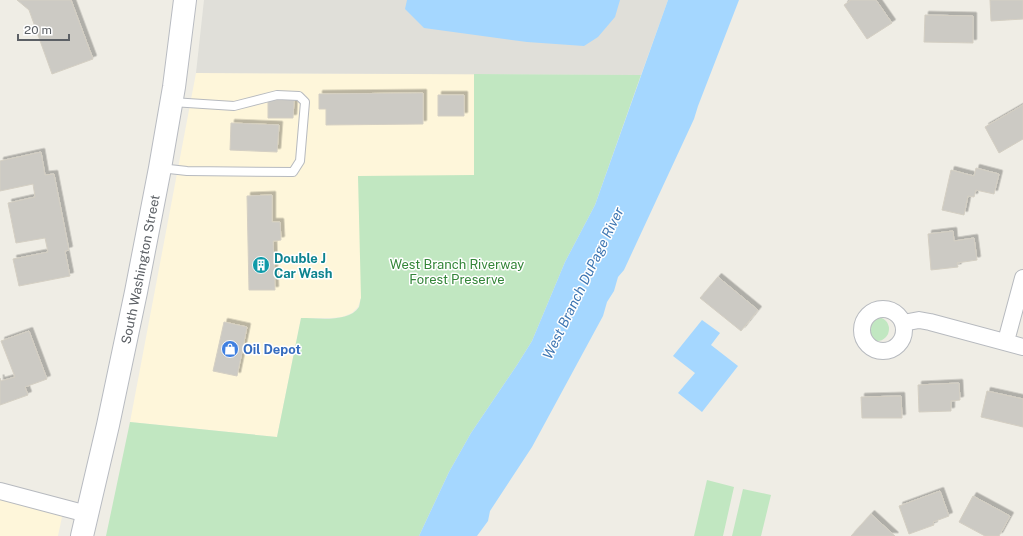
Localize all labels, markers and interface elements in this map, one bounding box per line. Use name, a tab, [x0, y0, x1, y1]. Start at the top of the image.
scale bar	[18, 16, 69, 42]
text: 20 m	[24, 23, 52, 37]
street label: South Washington Street	[118, 193, 162, 345]
water label: West Branch DuPage River	[539, 204, 627, 362]
place label: Double J Car Wash	[274, 251, 332, 281]
building icon: Double J Car Wash	[251, 255, 271, 275]
park label: West Branch Riverway Forest Preserve	[390, 257, 524, 287]
shop icon: Oil Depot	[220, 339, 240, 359]
place label: Oil Depot	[243, 342, 301, 357]

